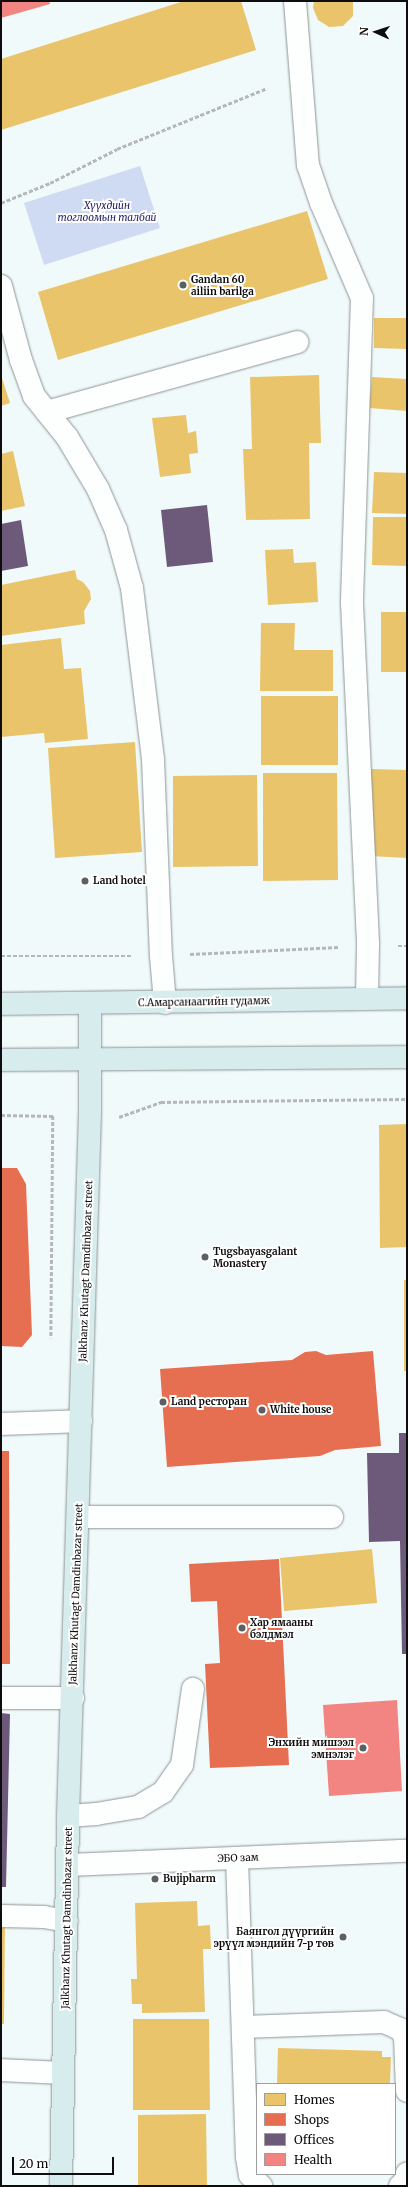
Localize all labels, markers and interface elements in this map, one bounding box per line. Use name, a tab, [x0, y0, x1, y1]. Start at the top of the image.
north arrow	[356, 12, 396, 52]
text: N	[357, 27, 371, 36]
park label: Хүүхдийн тоглоомын талбай	[58, 199, 156, 222]
place label: Gandan 60 ailiin barilga	[191, 273, 254, 296]
marker: Gandan 60 ailiin barilga	[178, 280, 188, 290]
place label: Land hotel	[93, 875, 146, 887]
marker: Land hotel	[80, 876, 90, 886]
street label: С.Амарсанаагийн гудамж	[138, 995, 270, 1009]
street label: Jalkhanz Khutagt Damdinbazar street	[77, 1180, 95, 1362]
place label: Tugsbayasgalant Monastery	[213, 1245, 297, 1268]
marker: Tugsbayasgalant Monastery	[200, 1252, 210, 1262]
place label: Land ресторан	[171, 1396, 247, 1408]
marker: Land ресторан	[158, 1397, 168, 1407]
place label: White house	[270, 1404, 332, 1416]
marker: White house	[257, 1405, 267, 1415]
street label: Jalkhanz Khutagt Damdinbazar street	[67, 1503, 85, 1685]
place label: Хар ямааны бэлдмэл	[250, 1616, 313, 1640]
marker: Хар ямааны бэлдмэл	[237, 1623, 247, 1633]
place label: Энхийн мишээл эмнэлэг	[268, 1736, 354, 1760]
marker: Энхийн мишээл эмнэлэг	[357, 1742, 369, 1754]
street label: Jalkhanz Khutagt Damdinbazar street	[59, 1827, 75, 2009]
street label: ЭБО зам	[217, 1851, 259, 1865]
place label: Bujipharm	[163, 1873, 216, 1885]
marker: Bujipharm	[150, 1874, 160, 1884]
place label: Баянгол дүүргийн эрүүл мэндийн 7-р төв	[214, 1925, 334, 1948]
marker: Баянгол дүүргийн эрүүл мэндийн 7-р төв	[337, 1931, 349, 1943]
legend	[256, 2083, 396, 2175]
text: Homes	[294, 2092, 335, 2107]
text: Shops	[294, 2112, 329, 2127]
text: Offices	[294, 2132, 334, 2147]
scale bar	[14, 2149, 116, 2175]
text: Health	[294, 2152, 332, 2167]
text: 20 m	[19, 2156, 48, 2171]

